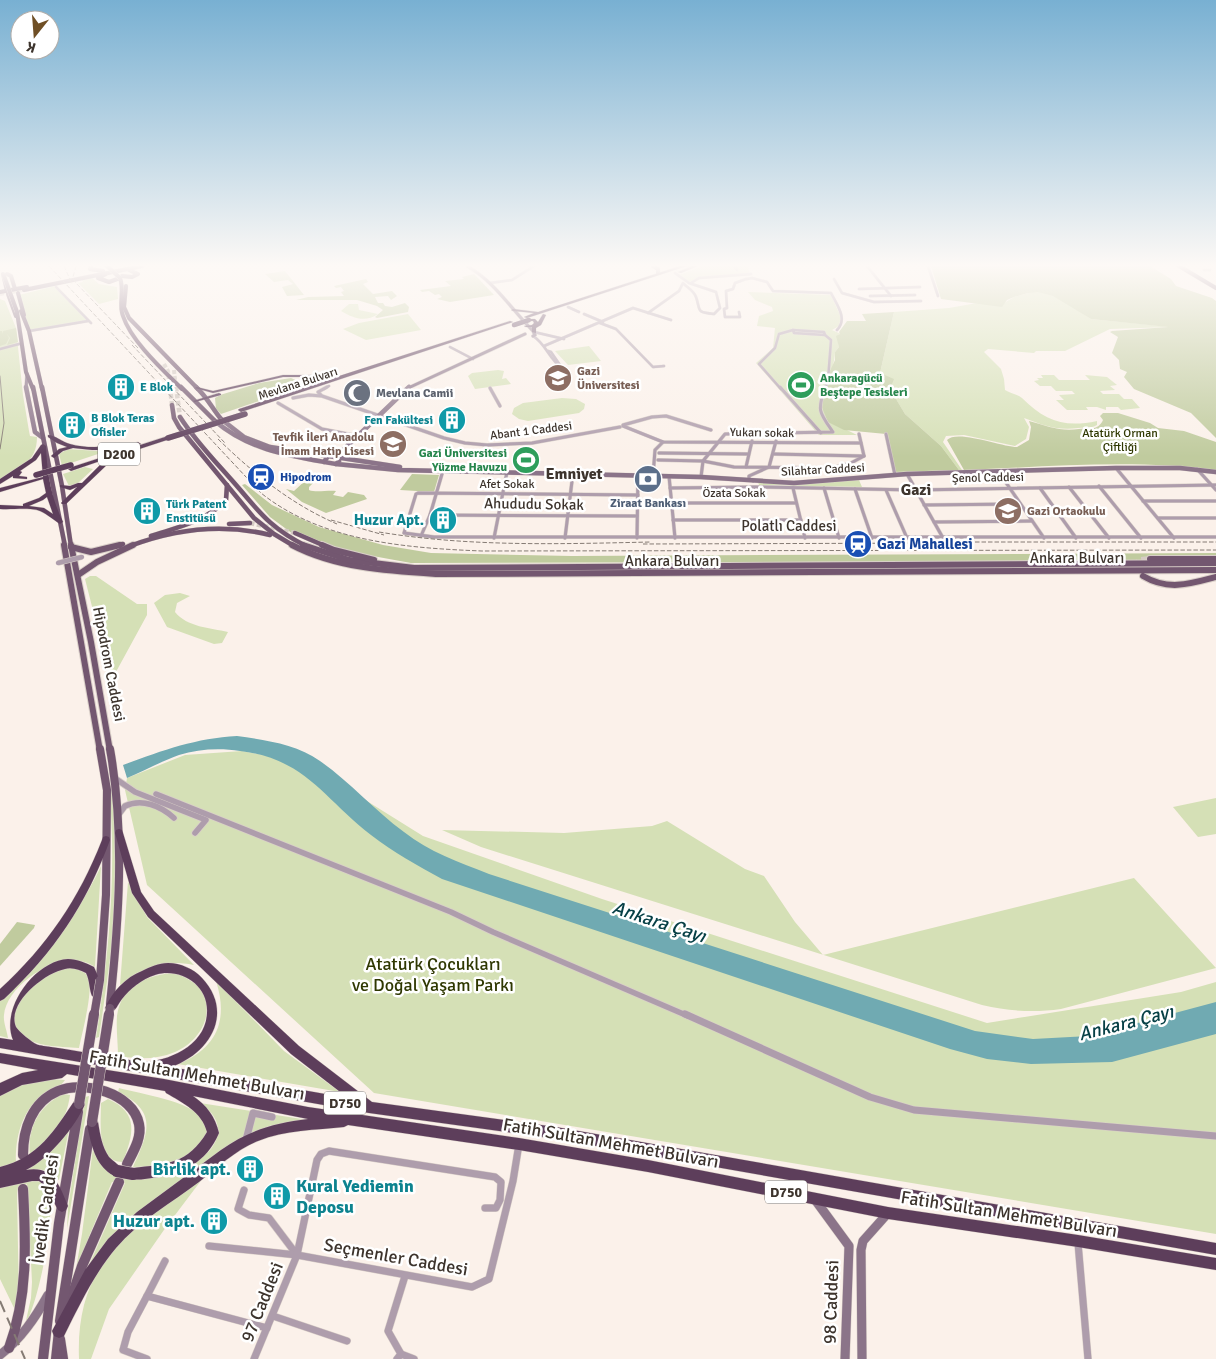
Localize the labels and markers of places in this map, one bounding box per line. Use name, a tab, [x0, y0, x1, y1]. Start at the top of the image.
school or university icon: Gazi Üniversitesi	[543, 363, 573, 393]
place label: Gazi Üniversitesi	[577, 364, 640, 393]
sports icon: Ankaragücü Beştepe Tesisleri	[786, 370, 816, 400]
place label: Ankaragücü Beştepe Tesisleri	[820, 371, 908, 400]
building icon: E Blok	[106, 372, 136, 402]
mosque icon: Mevlana Camii	[342, 378, 372, 408]
place label: E Blok	[140, 380, 174, 395]
place label: Mevlana Camii	[376, 386, 453, 401]
building icon: Fen Fakültesi	[437, 405, 467, 435]
building icon: B Blok Teras Ofisler	[57, 410, 87, 440]
place label: B Blok Teras Ofisler	[91, 411, 155, 440]
place label: Fen Fakültesi	[364, 413, 433, 428]
school or university icon: Tevfik İleri Anadolu İmam Hatip Lisesi	[378, 429, 408, 459]
place label: Tevfik İleri Anadolu İmam Hatip Lisesi	[273, 430, 374, 459]
sports icon: Gazi Üniversitesi Yüzme Havuzu	[511, 445, 541, 475]
place label: Gazi Üniversitesi Yüzme Havuzu	[419, 446, 507, 475]
station icon: Hipodrom	[246, 462, 276, 492]
bank icon: Ziraat Bankası	[633, 464, 663, 494]
place label: Hipodrom	[280, 470, 332, 485]
building icon: Türk Patent Enstitüsü	[132, 496, 162, 526]
place label: Ziraat Bankası	[610, 496, 686, 511]
school or university icon: Gazi Ortaokulu	[993, 496, 1023, 526]
place label: Türk Patent Enstitüsü	[166, 497, 227, 526]
place label: Gazi Ortaokulu	[1027, 504, 1106, 519]
building icon: Huzur Apt.	[428, 505, 458, 535]
place label: Huzur Apt.	[354, 511, 424, 529]
station icon: Gazi Mahallesi	[843, 529, 873, 559]
place label: Gazi Mahallesi	[877, 535, 973, 553]
building icon: Birlik apt.	[235, 1154, 265, 1184]
place label: Birlik apt.	[152, 1158, 231, 1180]
place label: Kural Yediemin Deposu	[296, 1175, 414, 1218]
building icon: Kural Yediemin Deposu	[262, 1181, 292, 1211]
building icon: Huzur apt.	[199, 1206, 229, 1236]
place label: Huzur apt.	[113, 1210, 195, 1232]

